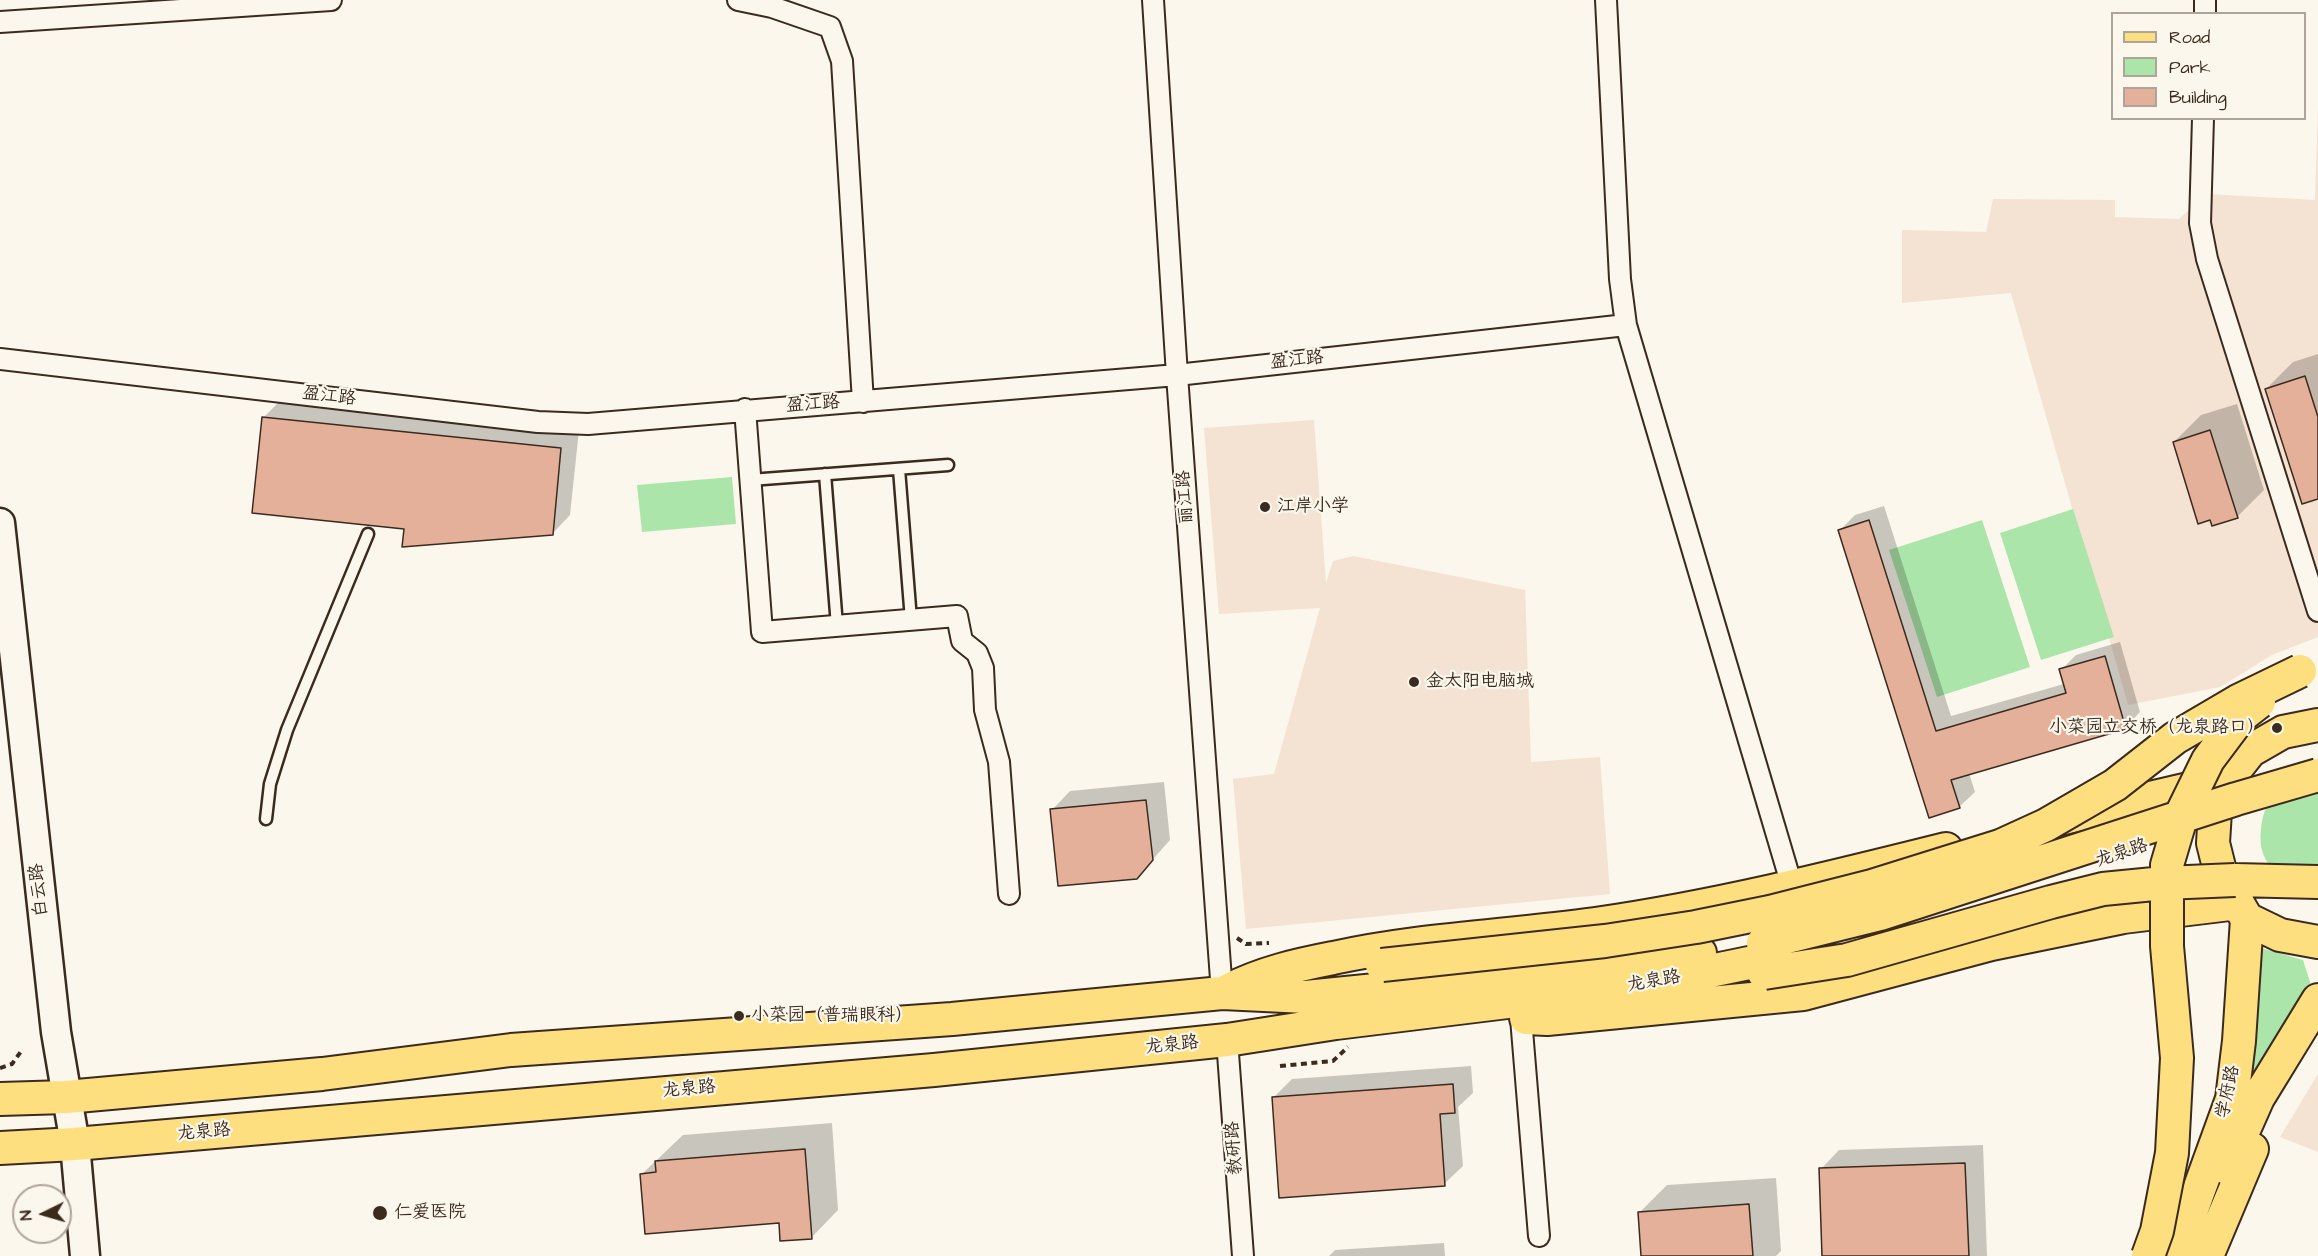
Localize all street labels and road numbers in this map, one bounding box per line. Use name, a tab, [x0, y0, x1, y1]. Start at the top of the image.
street label: 盈江路	[1269, 347, 1325, 375]
street label: 盈江路	[301, 383, 357, 411]
street label: 盈江路	[785, 392, 841, 418]
street label: 丽江路	[1173, 469, 1199, 525]
street label: 龙泉路	[2093, 835, 2151, 873]
street label: 白云路	[26, 862, 54, 918]
street label: 龙泉路	[1626, 967, 1682, 997]
street label: 龙泉路	[1144, 1032, 1200, 1060]
street label: 学府路	[2213, 1063, 2245, 1121]
street label: 龙泉路	[661, 1077, 717, 1103]
street label: 龙泉路	[176, 1120, 232, 1146]
street label: 教研路	[1222, 1120, 1248, 1176]

